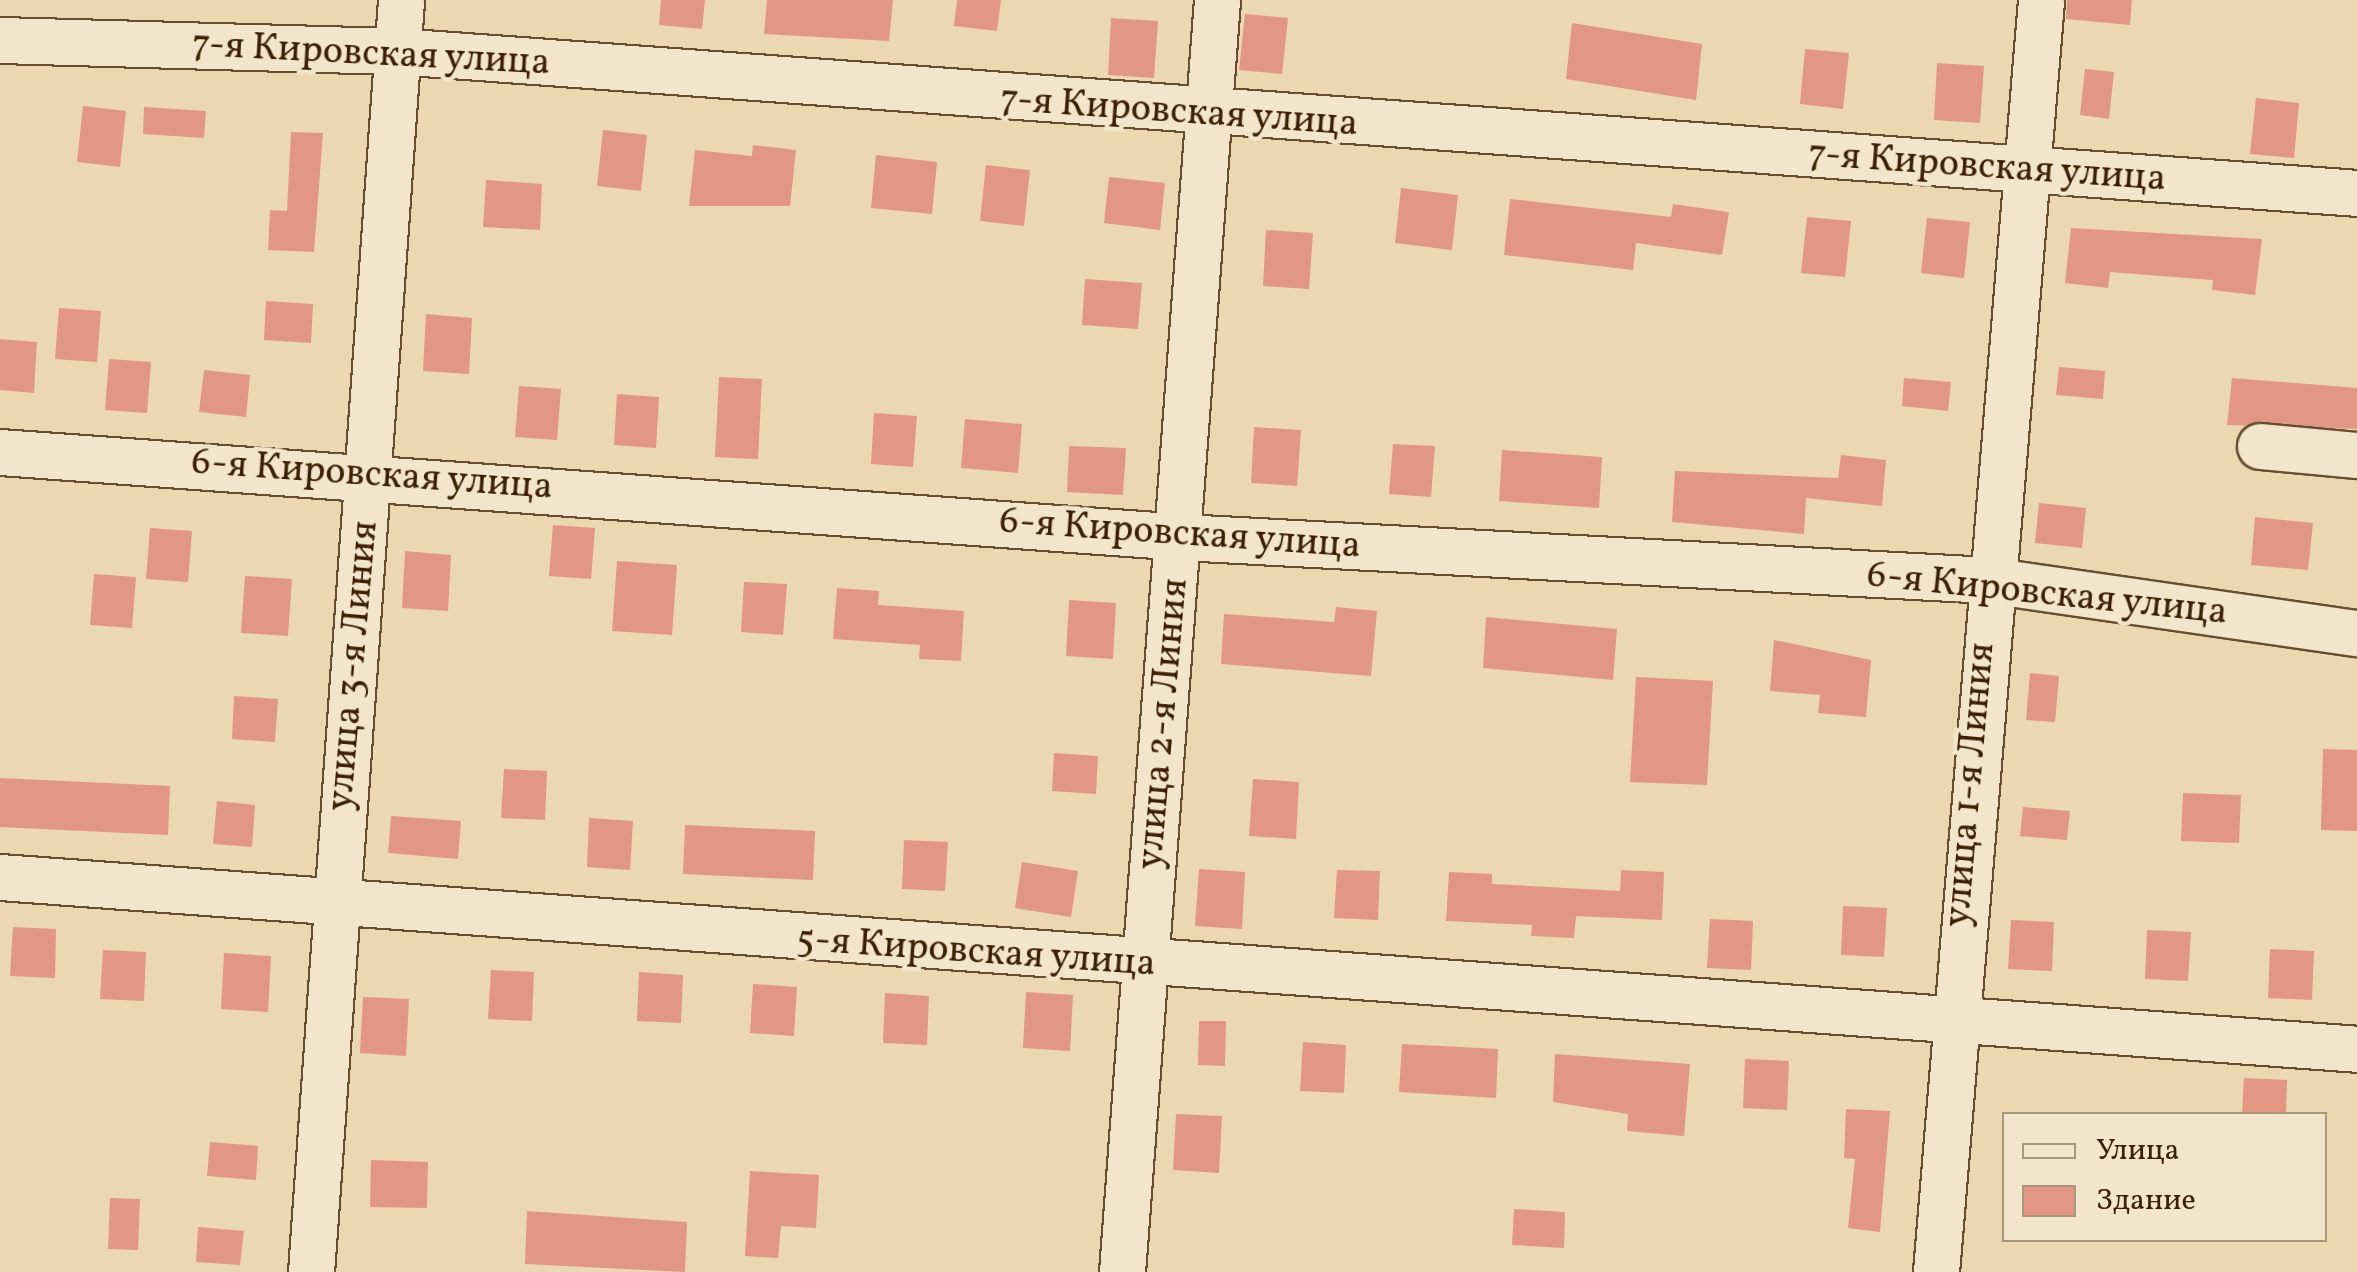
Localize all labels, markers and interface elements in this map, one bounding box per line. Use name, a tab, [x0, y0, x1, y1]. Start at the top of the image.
street label: 7-я Кировская улица	[190, 23, 552, 87]
street label: 7-я Кировская улица	[998, 78, 1360, 148]
street label: 7-я Кировская улица	[1806, 133, 2168, 203]
street label: 6-я Кировская улица	[189, 441, 555, 511]
street label: 6-я Кировская улица	[997, 500, 1363, 570]
street label: улица 3-я Линия	[319, 519, 389, 813]
street label: 6-я Кировская улица	[1864, 553, 2230, 637]
street label: улица 2-я Линия	[1129, 577, 1199, 871]
street label: улица 1-я Линия	[1936, 641, 2006, 929]
street label: 5-я Кировская улица	[794, 918, 1158, 988]
legend	[2002, 1112, 2327, 1242]
text: Улица	[2096, 1130, 2179, 1172]
text: Здание	[2096, 1180, 2196, 1222]

